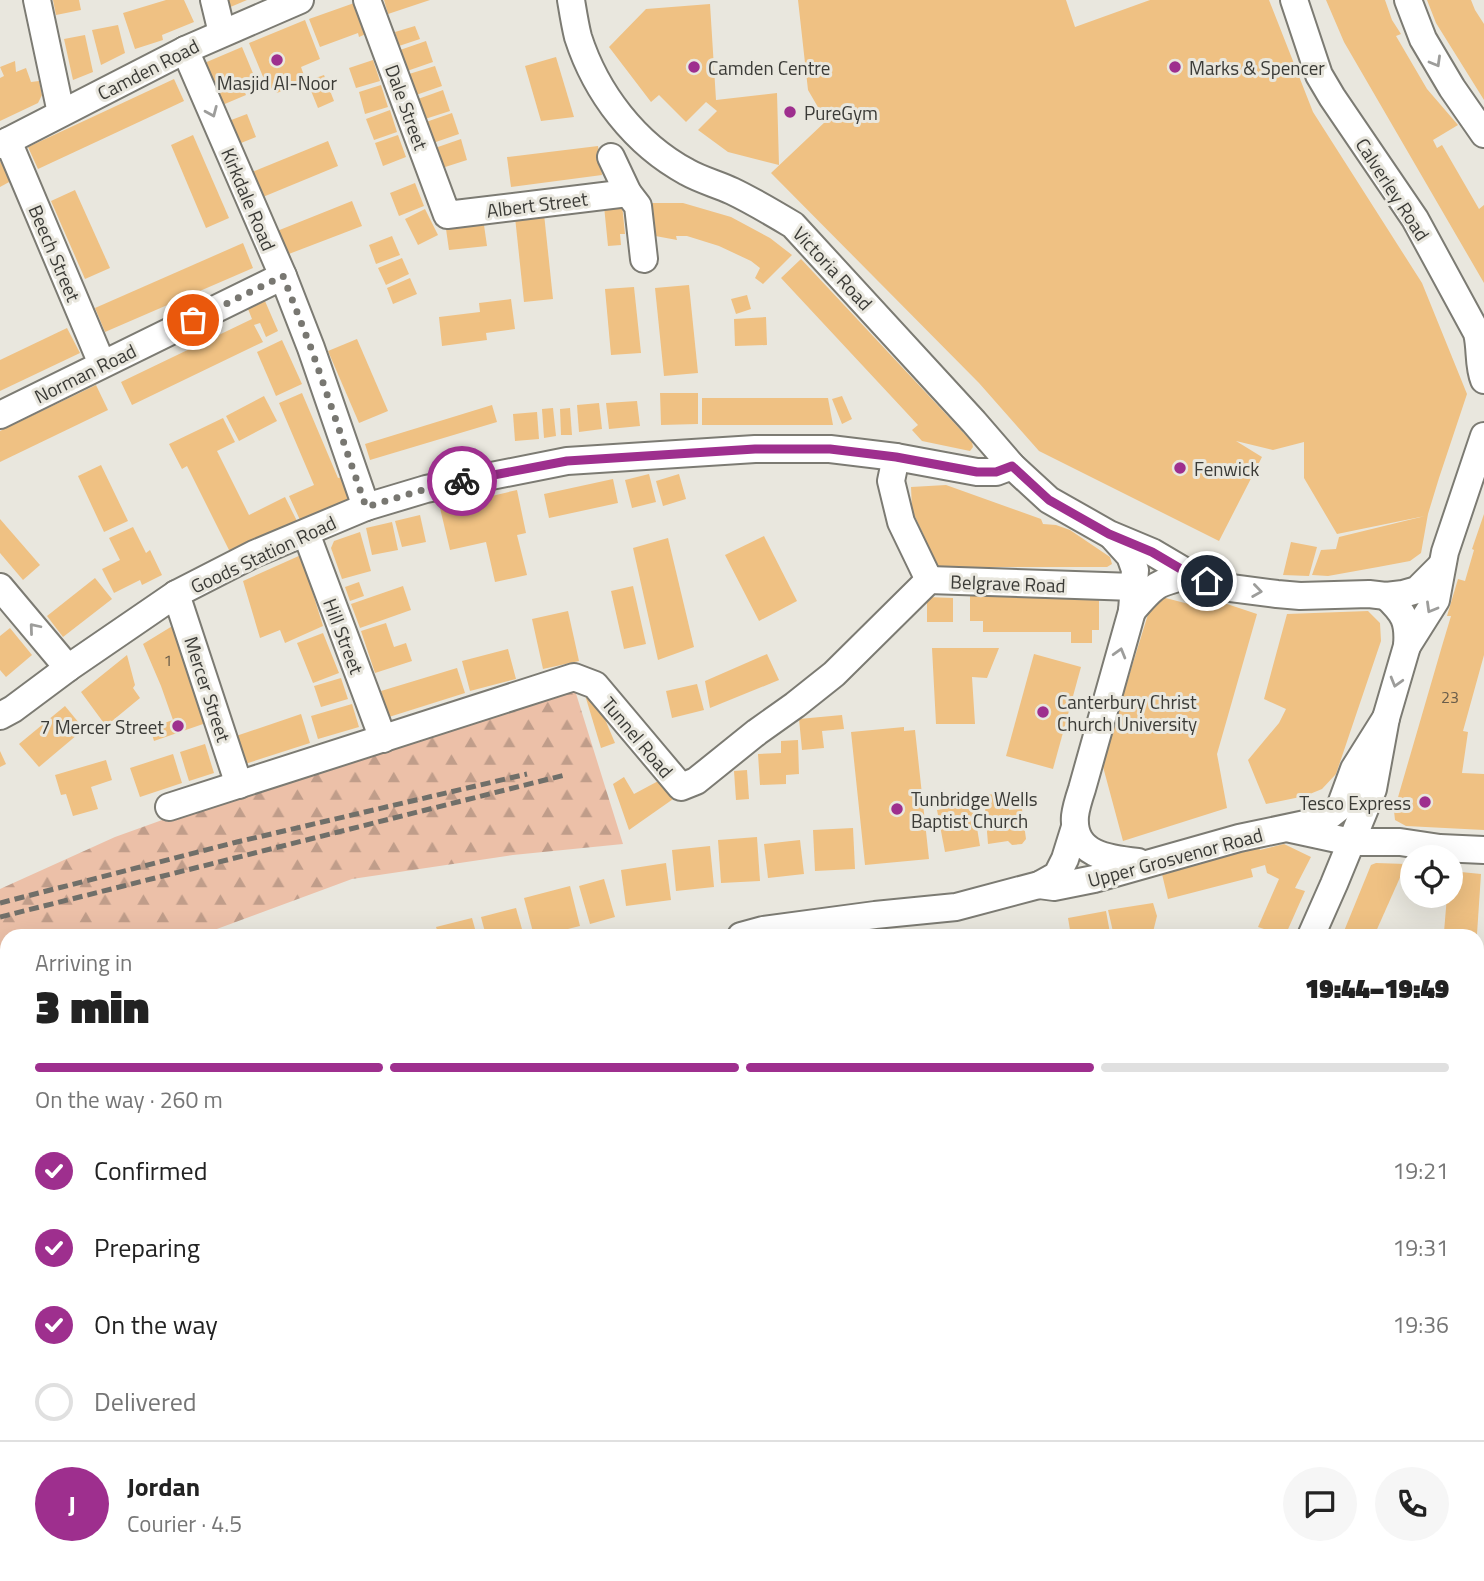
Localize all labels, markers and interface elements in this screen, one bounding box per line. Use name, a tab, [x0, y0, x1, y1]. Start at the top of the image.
street label: Camden Road	[92, 31, 204, 107]
marker: Masjid Al-Noor	[269, 52, 285, 68]
place label: Camden Centre	[708, 53, 830, 82]
place label: Marks & Spencer	[1189, 53, 1325, 82]
one-way arrow	[1428, 54, 1441, 67]
marker: Camden Centre	[686, 59, 702, 75]
marker: Marks & Spencer	[1167, 59, 1183, 75]
street label: Dale Street	[378, 60, 436, 154]
place label: Masjid Al-Noor	[217, 68, 338, 97]
place label: PureGym	[804, 98, 878, 127]
marker: PureGym	[782, 104, 798, 120]
one-way arrow	[204, 106, 218, 118]
street label: Calverley Road	[1349, 132, 1437, 246]
street label: Kirkdale Road	[214, 143, 284, 255]
street label: Albert Street	[485, 183, 590, 225]
street label: Beech Street	[22, 200, 89, 306]
street label: Victoria Road	[786, 219, 880, 317]
pin	[163, 290, 223, 350]
icon: bag	[174, 301, 212, 339]
street label: Norman Road	[29, 336, 141, 410]
courier	[427, 446, 497, 516]
place label: Fenwick	[1194, 454, 1259, 483]
marker: Fenwick	[1172, 460, 1188, 476]
icon: bike	[443, 462, 481, 500]
street label: Goods Station Road	[185, 508, 341, 600]
pin	[1177, 551, 1237, 611]
icon: home	[1188, 562, 1226, 600]
street label: Belgrave Road	[950, 566, 1066, 600]
one-way arrow	[1251, 584, 1263, 599]
street label: Hill Street	[316, 594, 372, 678]
one-way arrow	[1426, 601, 1439, 614]
one-way arrow	[30, 623, 42, 636]
street label: Mercer Street	[177, 633, 239, 746]
one-way arrow	[1112, 647, 1127, 659]
house number: 1	[164, 648, 172, 672]
one-way arrow	[1390, 676, 1405, 688]
house number: 23	[1441, 685, 1459, 709]
place label: Canterbury Christ Church University	[1057, 687, 1197, 738]
street label: Tunnel Road	[595, 690, 681, 784]
marker: Canterbury Christ Church University	[1035, 704, 1051, 720]
place label: 7 Mercer Street	[40, 712, 164, 741]
marker: 7 Mercer Street	[170, 718, 186, 734]
place label: Tunbridge Wells Baptist Church	[911, 784, 1038, 835]
place label: Tesco Express	[1299, 788, 1411, 817]
marker: Tesco Express	[1417, 794, 1433, 810]
marker: Tunbridge Wells Baptist Church	[889, 801, 905, 817]
street label: Upper Grosvenor Road	[1084, 820, 1266, 894]
map controls	[1400, 845, 1463, 908]
button: locate	[1400, 845, 1463, 908]
text: Arriving in	[35, 945, 132, 980]
text: 19:44–19:49	[1305, 969, 1449, 1008]
text: 3 min	[35, 971, 149, 1041]
text: On the way · 260 m	[35, 1082, 223, 1117]
text: Confirmed	[94, 1151, 208, 1190]
icon: check	[35, 1152, 73, 1190]
text: 19:21	[1392, 1153, 1449, 1188]
text: Preparing	[94, 1228, 200, 1267]
icon: check	[35, 1229, 73, 1267]
text: 19:31	[1392, 1230, 1449, 1265]
text: On the way	[94, 1305, 218, 1344]
icon: check	[35, 1306, 73, 1344]
text: 19:36	[1392, 1307, 1449, 1342]
text: Delivered	[94, 1382, 197, 1421]
text: Jordan	[127, 1467, 200, 1506]
button: chat	[1283, 1467, 1357, 1541]
button: phone	[1375, 1467, 1449, 1541]
text: J	[68, 1485, 76, 1524]
text: Courier · 4.5	[127, 1506, 242, 1541]

